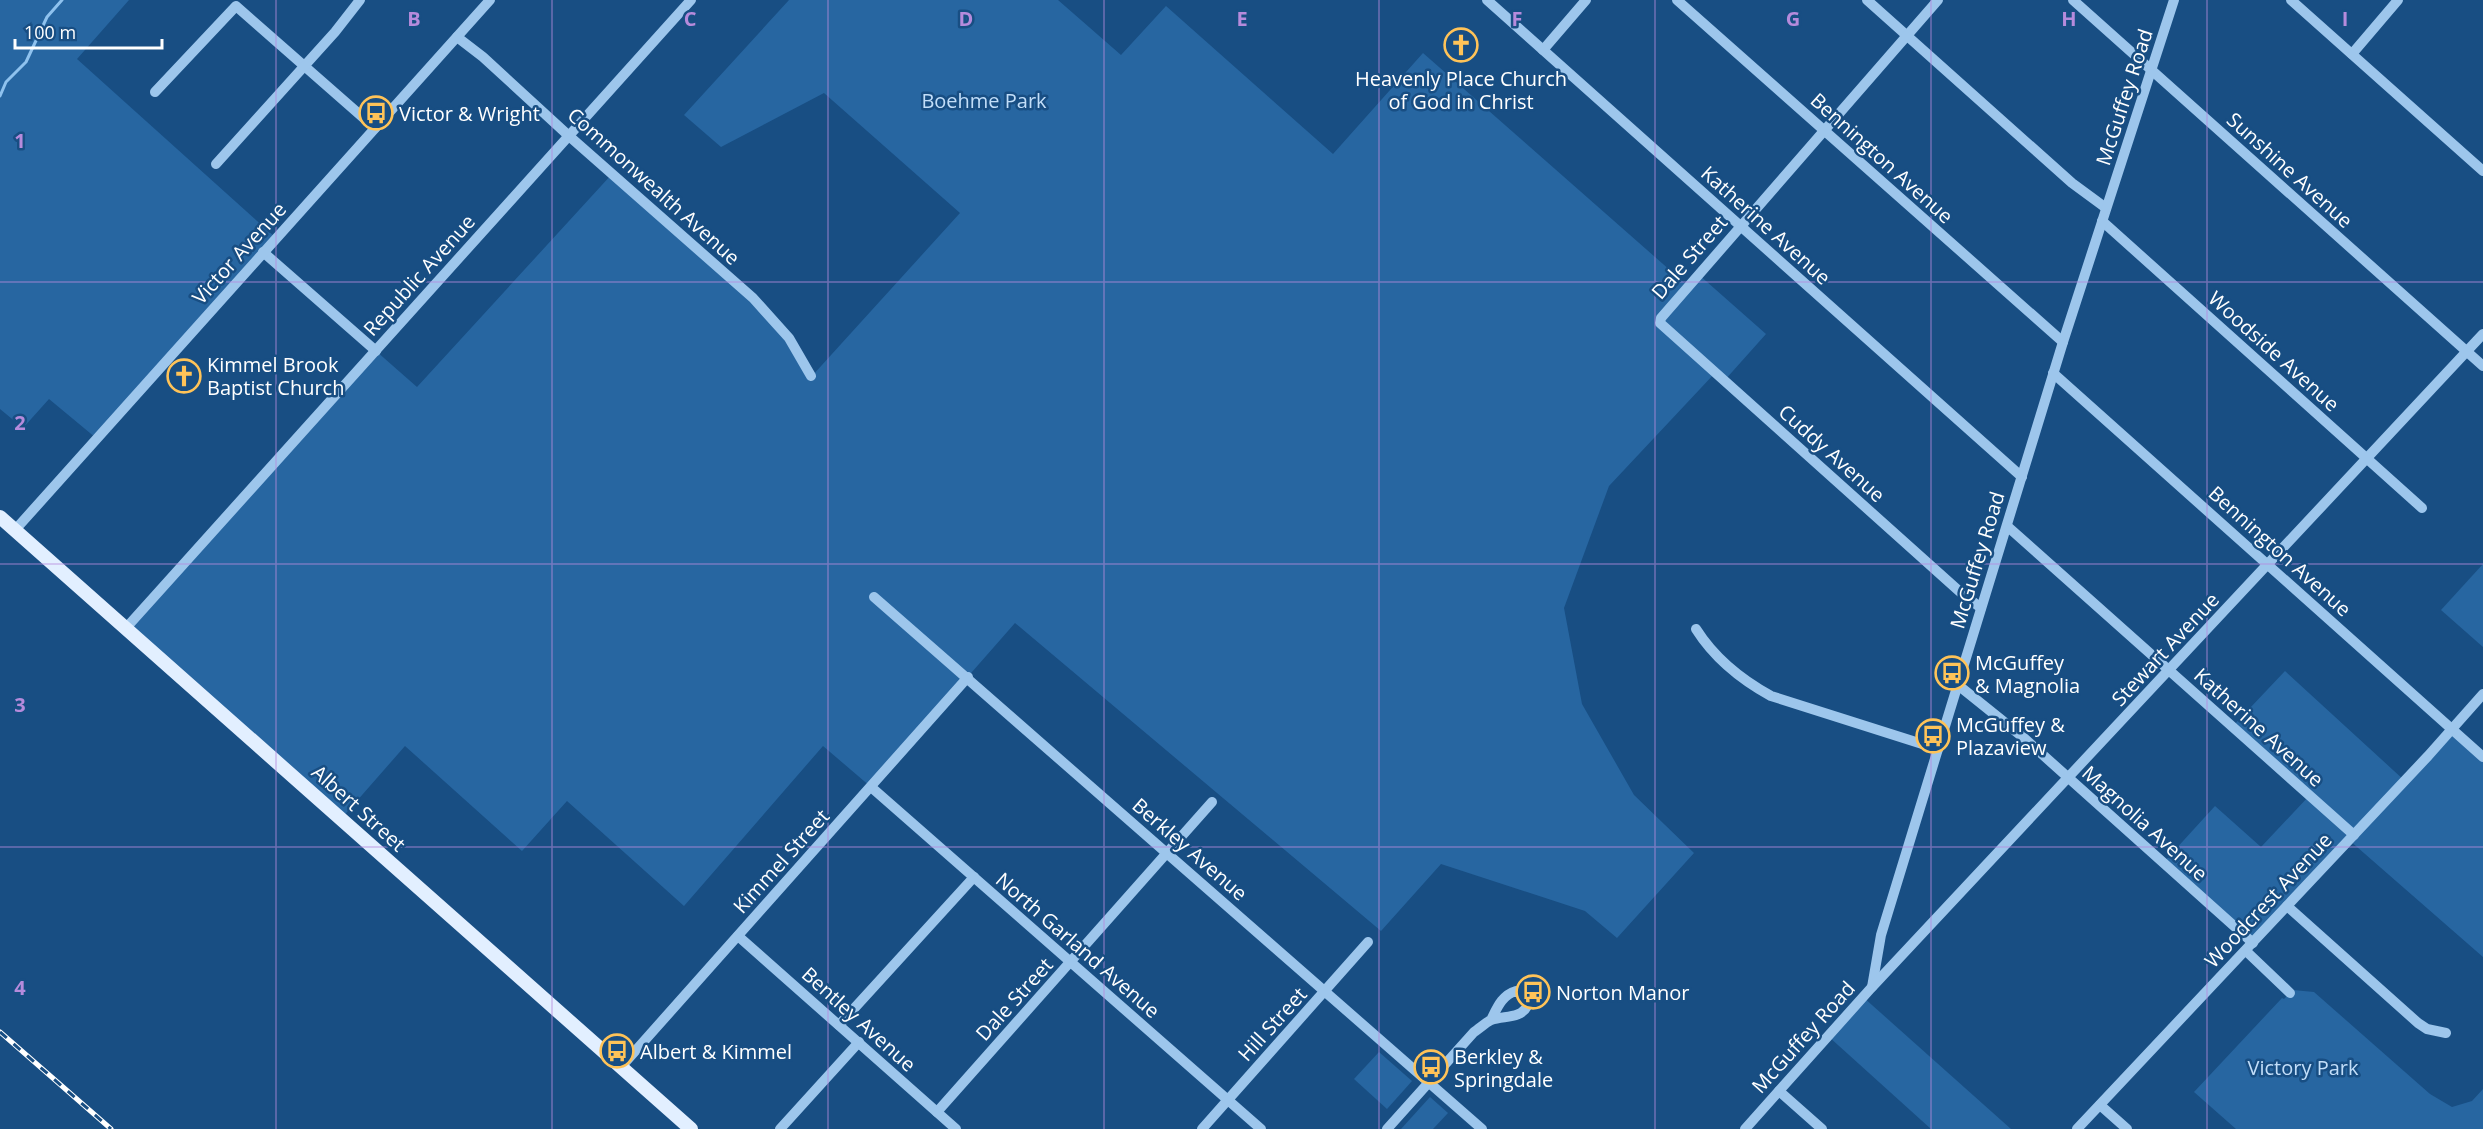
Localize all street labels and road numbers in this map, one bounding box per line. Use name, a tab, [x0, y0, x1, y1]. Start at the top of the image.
street label: McGuffey Road	[2089, 25, 2159, 169]
street label: Bennington Avenue	[1805, 87, 1959, 229]
street label: Commonwealth Avenue	[562, 101, 746, 271]
street label: Sunshine Avenue	[2221, 106, 2359, 234]
street label: Katherine Avenue	[1695, 160, 1837, 290]
street label: Victor Avenue	[186, 196, 292, 310]
street label: Republic Avenue	[357, 208, 481, 342]
street label: Dale Street	[1645, 209, 1733, 305]
street label: Woodside Avenue	[2203, 285, 2345, 417]
street label: Cuddy Avenue	[1773, 398, 1891, 508]
street label: Bennington Avenue	[2203, 480, 2357, 622]
street label: McGuffey Road	[1943, 488, 2011, 632]
street label: Stewart Avenue	[2105, 586, 2225, 712]
street label: Katherine Avenue	[2188, 662, 2330, 792]
street label: Albert Street	[306, 759, 412, 857]
street label: Magnolia Avenue	[2076, 759, 2214, 887]
street label: Berkley Avenue	[1127, 792, 1253, 906]
street label: Kimmel Street	[727, 803, 835, 919]
street label: Woodcrest Avenue	[2198, 827, 2338, 973]
street label: North Garland Avenue	[990, 866, 1166, 1024]
street label: Dale Street	[970, 952, 1058, 1046]
street label: Bentley Avenue	[796, 961, 922, 1077]
street label: McGuffey Road	[1745, 975, 1861, 1099]
street label: Hill Street	[1232, 981, 1312, 1067]

